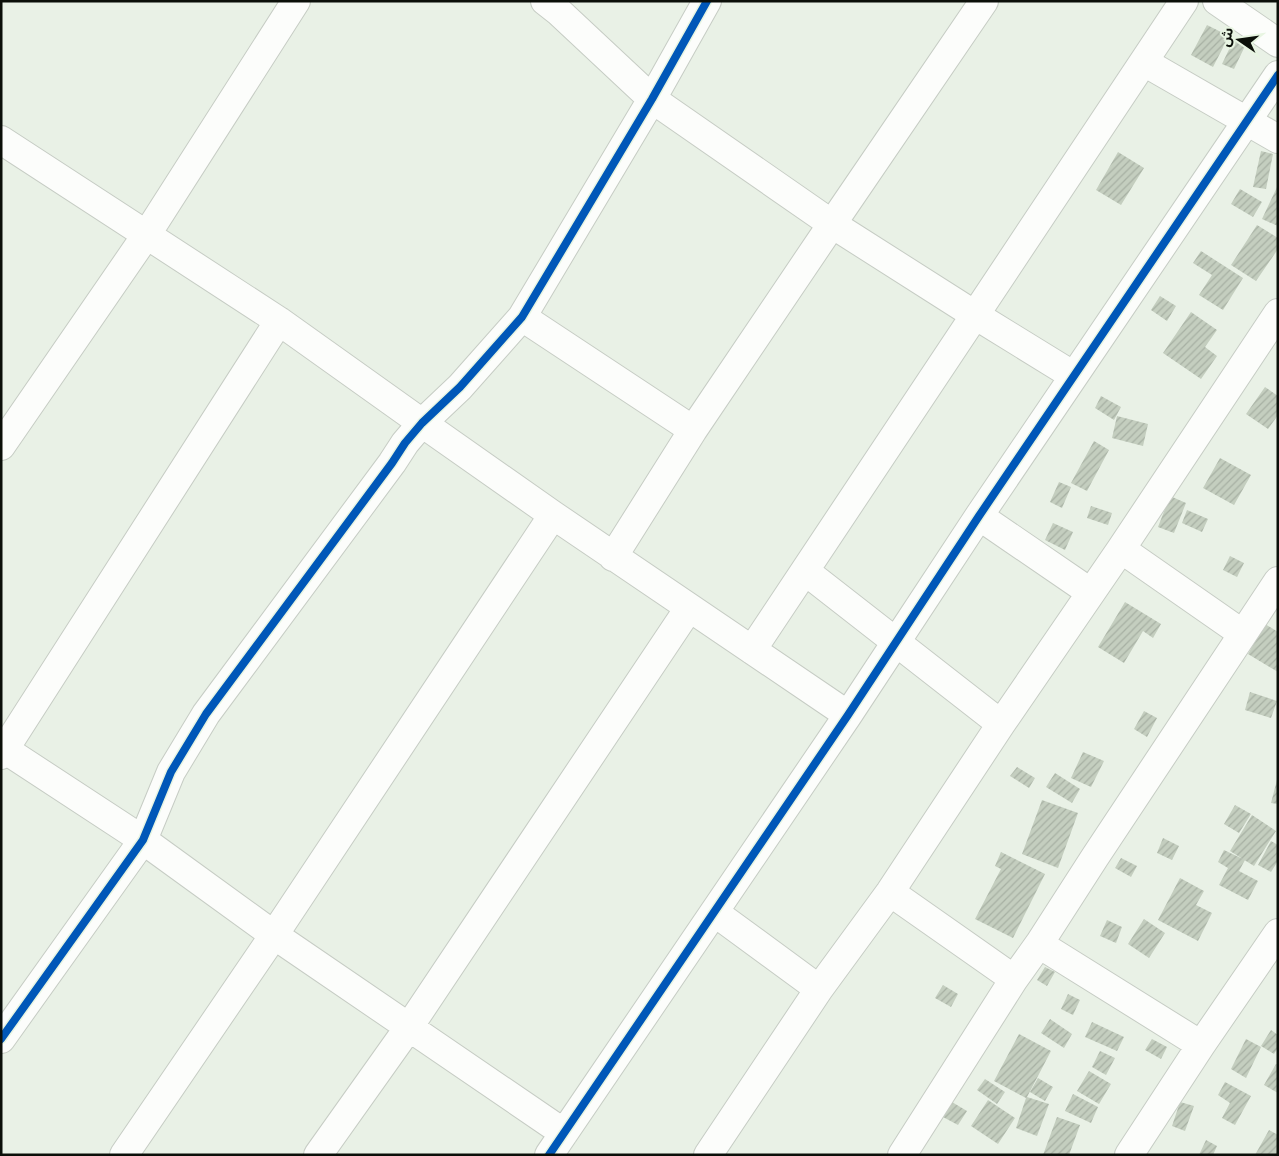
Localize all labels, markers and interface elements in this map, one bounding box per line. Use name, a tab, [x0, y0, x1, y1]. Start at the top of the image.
north arrow	[1214, 15, 1264, 65]
text: ش	[1216, 26, 1237, 48]

